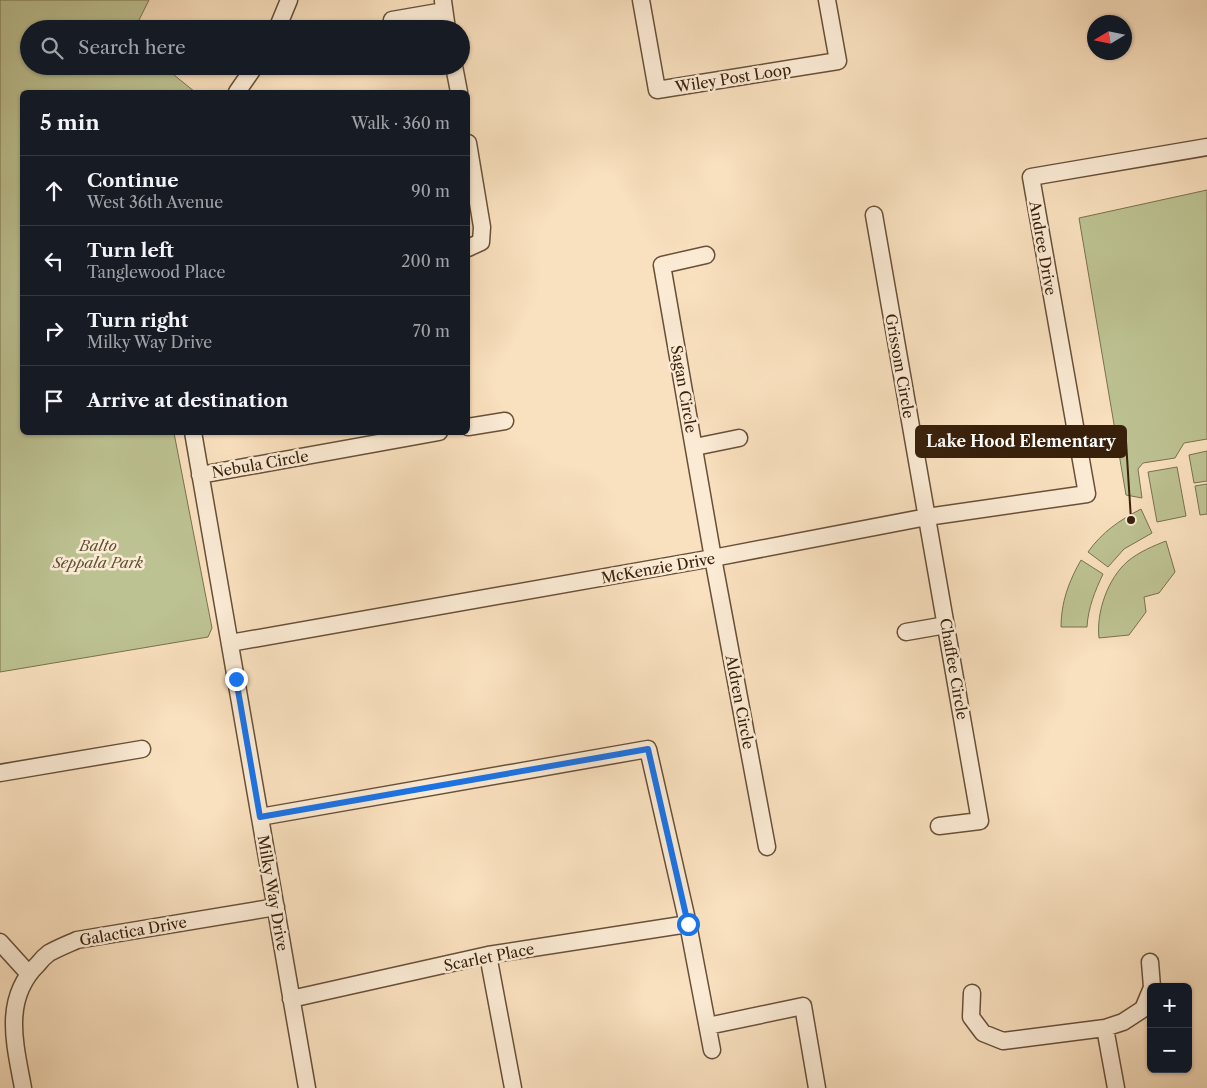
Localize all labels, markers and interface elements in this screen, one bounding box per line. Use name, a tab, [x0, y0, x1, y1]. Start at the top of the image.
north arrow	[1087, 15, 1132, 60]
search box	[20, 20, 470, 75]
icon: search	[38, 34, 66, 62]
text: Search here	[78, 36, 186, 59]
street label: Wiley Post Loop	[673, 59, 792, 97]
text: 5 min	[40, 110, 100, 135]
text: Walk · 360 m	[351, 113, 450, 133]
text: Continue	[87, 169, 179, 192]
icon: ahead	[40, 177, 68, 205]
text: 90 m	[411, 181, 450, 201]
text: West 36th Avenue	[87, 192, 223, 212]
street label: Andree Drive	[1025, 198, 1061, 297]
text: Turn left	[87, 239, 174, 262]
icon: left	[40, 247, 68, 275]
text: 200 m	[401, 251, 450, 271]
text: Tanglewood Place	[87, 262, 225, 282]
text: Turn right	[87, 309, 188, 332]
street label: Grissom Circle	[881, 312, 919, 420]
icon: right	[40, 317, 68, 345]
text: 70 m	[413, 321, 450, 341]
text: Milky Way Drive	[87, 332, 212, 352]
street label: Sagan Circle	[667, 344, 701, 434]
icon: arrive	[40, 387, 68, 415]
text: Arrive at destination	[87, 389, 288, 412]
callout: Lake Hood Elementary	[916, 426, 1126, 457]
text: Lake Hood Elementary	[926, 431, 1117, 451]
street label: Nebula Circle	[210, 446, 310, 482]
park label: Balto Seppala Park	[52, 536, 143, 572]
street label: McKenzie Drive	[600, 549, 716, 587]
street label: Chaffee Circle	[936, 617, 972, 721]
street label: Aldren Circle	[721, 652, 758, 751]
route end	[225, 668, 248, 691]
street label: Milky Way Drive	[253, 834, 293, 952]
street label: Galactica Drive	[78, 912, 188, 950]
route start	[677, 913, 700, 936]
street label: Scarlet Place	[442, 939, 536, 975]
map controls	[1147, 983, 1192, 1073]
button: +	[1147, 983, 1192, 1028]
button: −	[1147, 1028, 1192, 1073]

